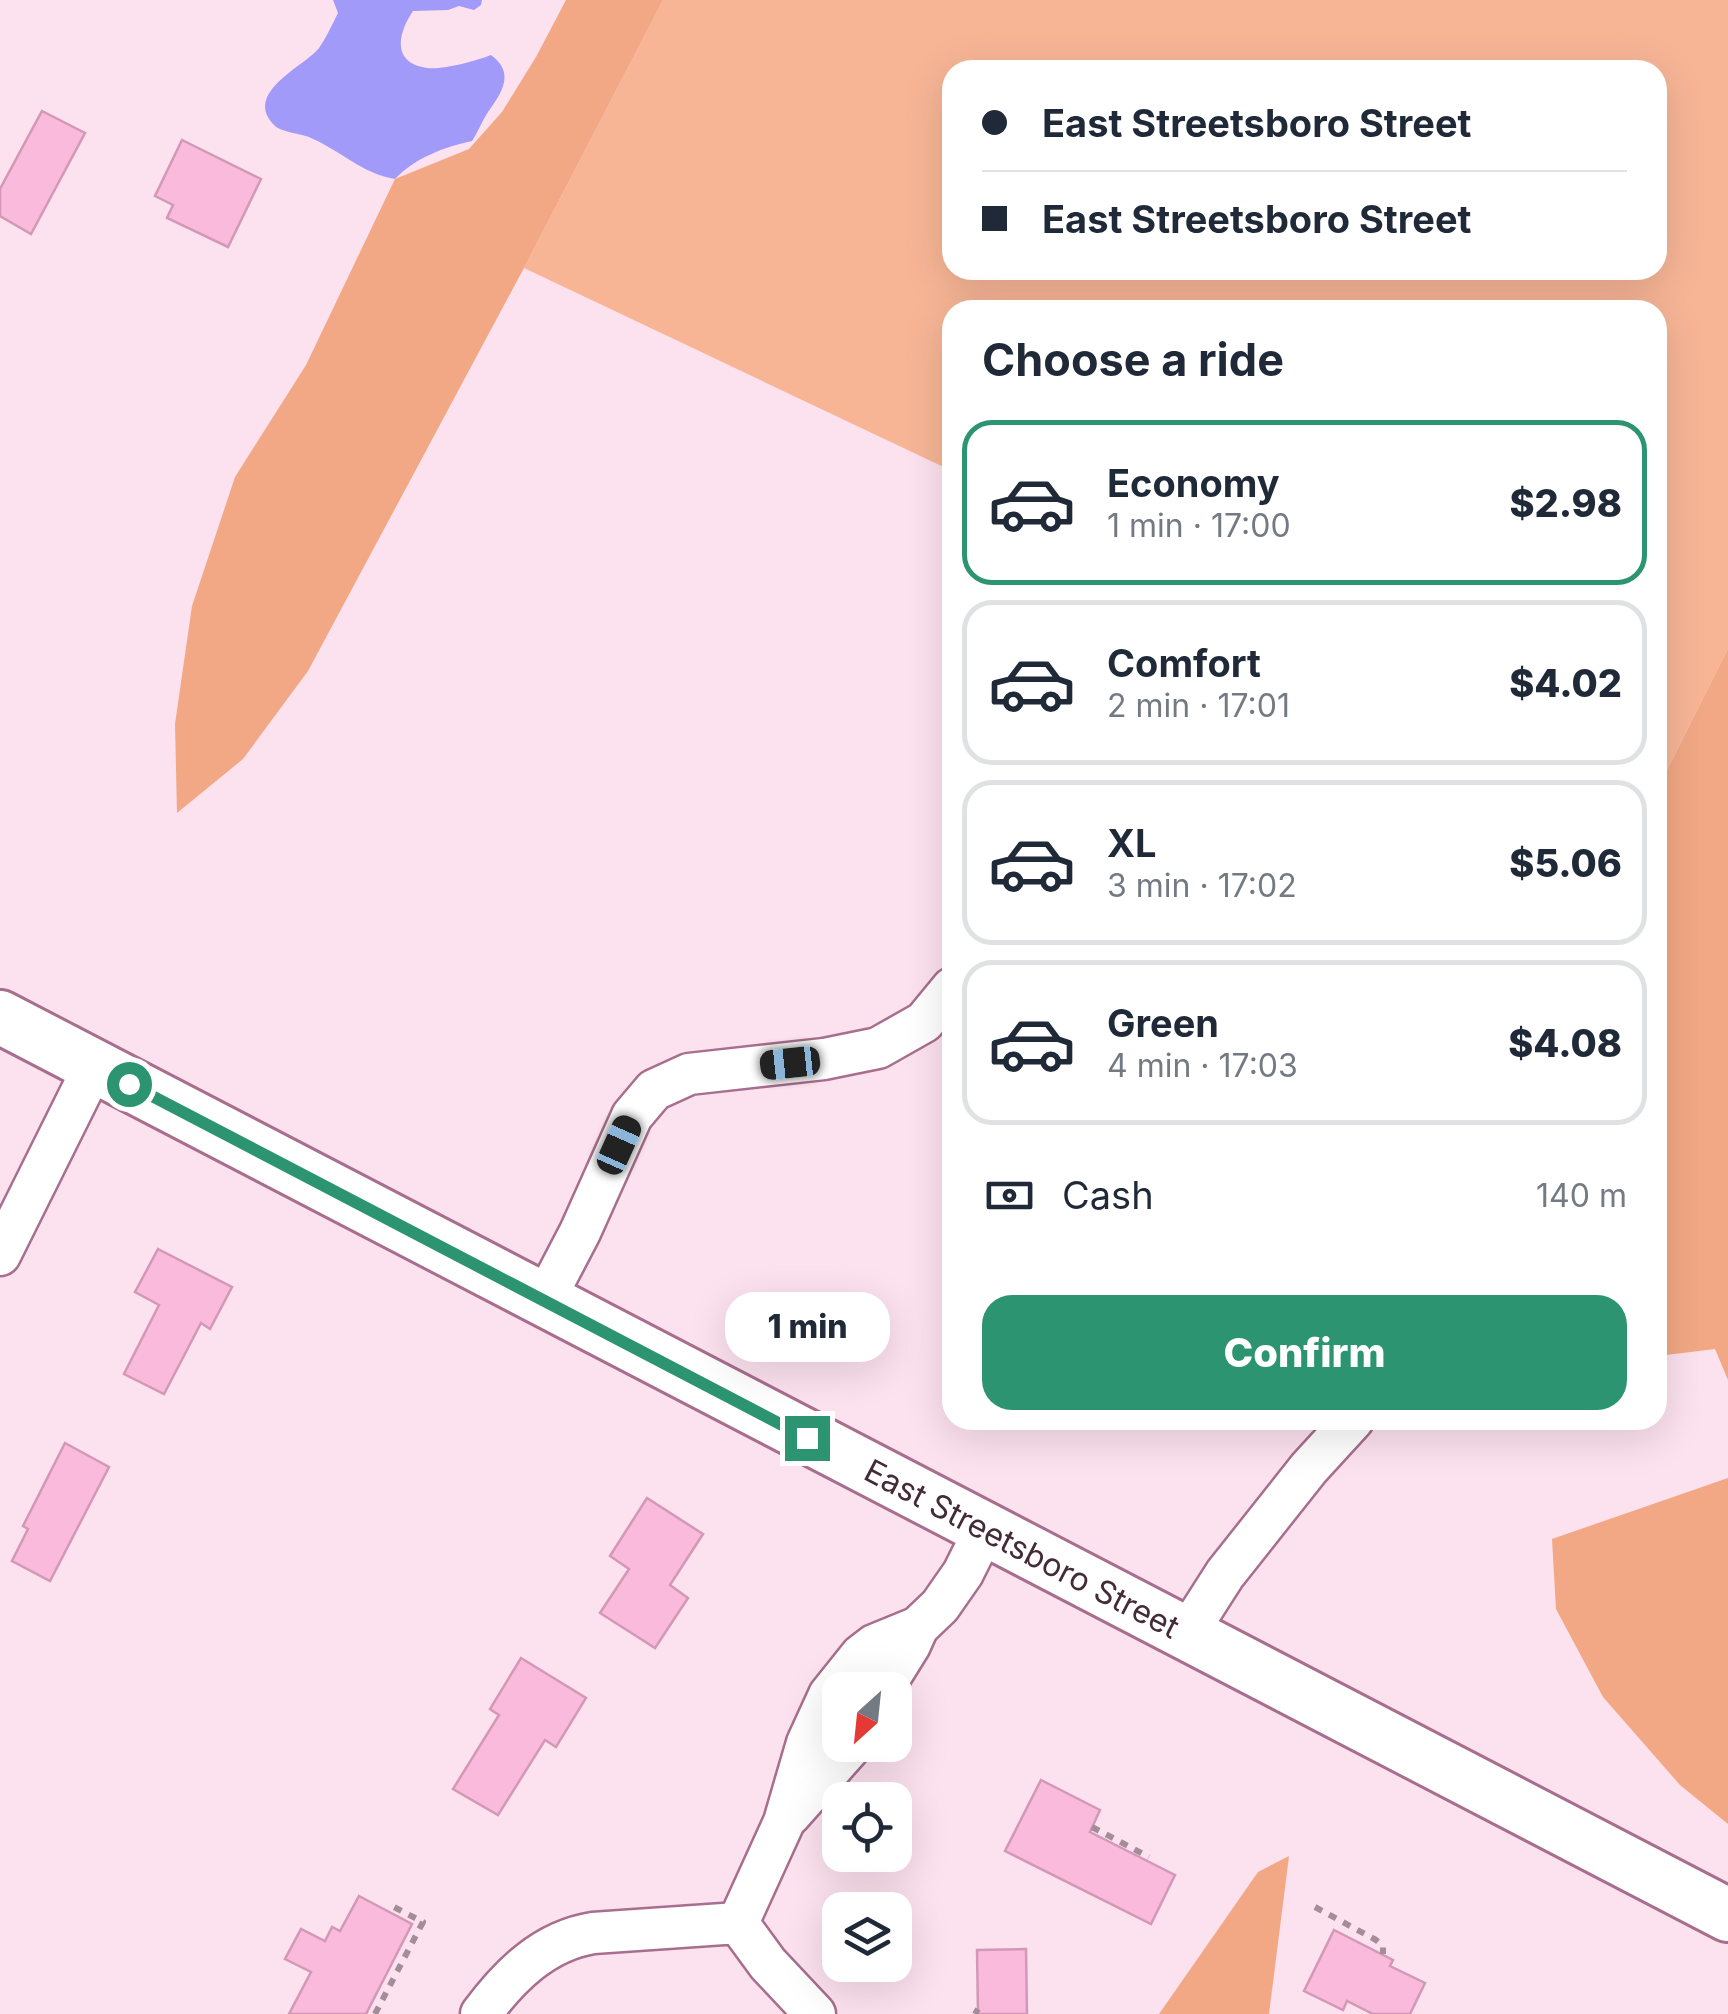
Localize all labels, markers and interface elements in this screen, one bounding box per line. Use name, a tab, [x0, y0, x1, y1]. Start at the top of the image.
text: East Streetsboro Street	[1042, 100, 1472, 146]
text: East Streetsboro Street	[1042, 196, 1472, 242]
text: Choose a ride	[982, 332, 1284, 387]
icon: car	[987, 458, 1077, 548]
text: Economy	[1107, 460, 1280, 506]
text: $2.98	[1509, 480, 1622, 526]
text: 1 min · 17:00	[1107, 506, 1291, 545]
icon: car	[987, 638, 1077, 728]
text: Comfort	[1107, 640, 1261, 686]
text: $4.02	[1509, 660, 1622, 706]
text: 2 min · 17:01	[1107, 686, 1290, 725]
icon: car	[987, 818, 1077, 908]
text: XL	[1107, 820, 1157, 866]
text: $5.06	[1509, 840, 1622, 886]
text: 3 min · 17:02	[1107, 866, 1297, 905]
icon: car	[987, 998, 1077, 1088]
text: Green	[1107, 1000, 1219, 1046]
text: $4.08	[1508, 1020, 1622, 1066]
car	[759, 1045, 821, 1081]
text: 4 min · 17:03	[1107, 1046, 1298, 1085]
route start	[107, 1062, 152, 1107]
car	[593, 1111, 645, 1179]
icon: cash	[982, 1168, 1037, 1223]
text: Cash	[1062, 1172, 1154, 1218]
text: 140 m	[1536, 1176, 1627, 1215]
callout: 1 min	[724, 1293, 890, 1363]
button: Confirm	[982, 1295, 1627, 1410]
text: 1 min	[767, 1307, 848, 1346]
route end	[785, 1416, 830, 1461]
street label: East Streetsboro Street	[858, 1450, 1186, 1646]
north arrow	[822, 1672, 912, 1762]
map controls	[822, 1672, 912, 1982]
button: locate	[822, 1782, 912, 1872]
button: layers	[822, 1892, 912, 1982]

